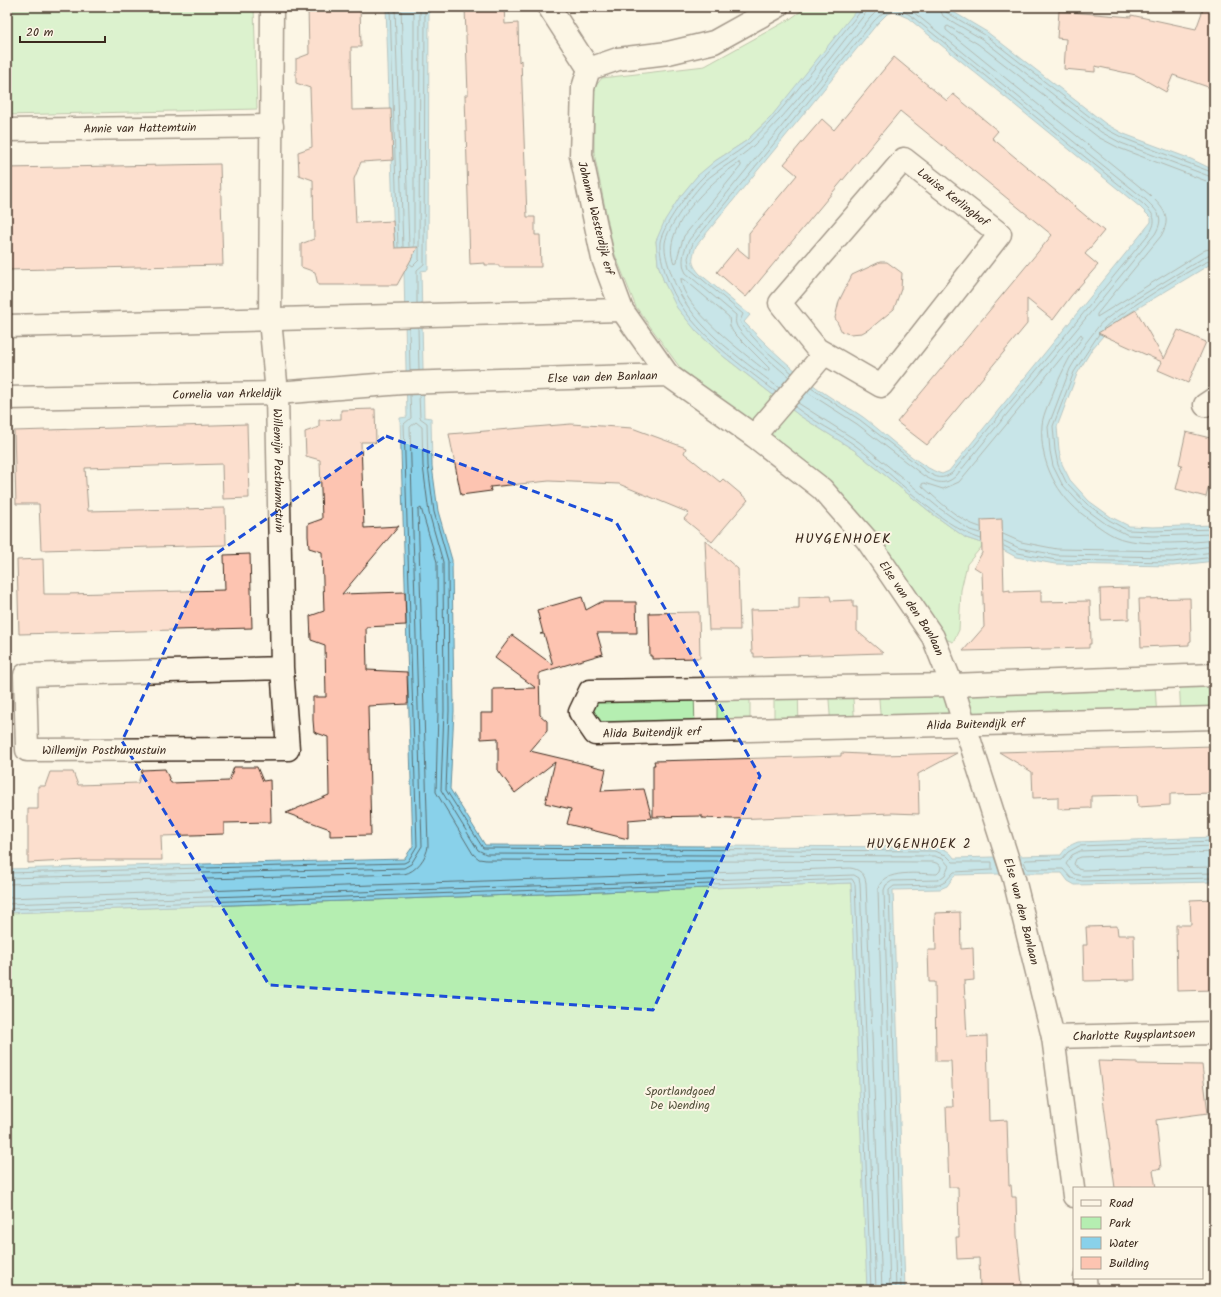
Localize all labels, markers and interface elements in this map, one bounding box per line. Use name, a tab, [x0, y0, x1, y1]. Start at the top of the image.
scale bar	[20, 18, 105, 44]
text: 20 m	[26, 23, 54, 42]
street label: Annie van Hattemtuin	[83, 118, 197, 139]
street label: Johanna Westerdijk erf	[572, 159, 619, 278]
street label: Louise Kerlinghof	[913, 163, 994, 232]
street label: Else van den Banlaan	[547, 366, 658, 389]
street label: Cornelia van Arkeldijk	[172, 384, 283, 405]
street label: Willemijn Posthumustuin	[267, 408, 289, 533]
district label: HUYGENHOEK	[795, 528, 891, 550]
street label: Else van den Banlaan	[874, 557, 949, 659]
street label: Alida Buitendijk erf	[926, 714, 1027, 735]
street label: Alida Buitendijk erf	[602, 722, 703, 744]
street label: Willemijn Posthumustuin	[42, 741, 166, 760]
district label: HUYGENHOEK 2	[866, 834, 972, 855]
street label: Else van den Banlaan	[998, 855, 1044, 967]
street label: Charlotte Ruysplantsoen	[1073, 1024, 1195, 1047]
park label: Sportlandgoed De Wending	[645, 1082, 716, 1115]
legend	[1073, 1187, 1203, 1279]
text: Road	[1109, 1194, 1134, 1213]
text: Park	[1109, 1214, 1131, 1233]
text: Water	[1109, 1234, 1139, 1253]
text: Building	[1109, 1254, 1149, 1273]

